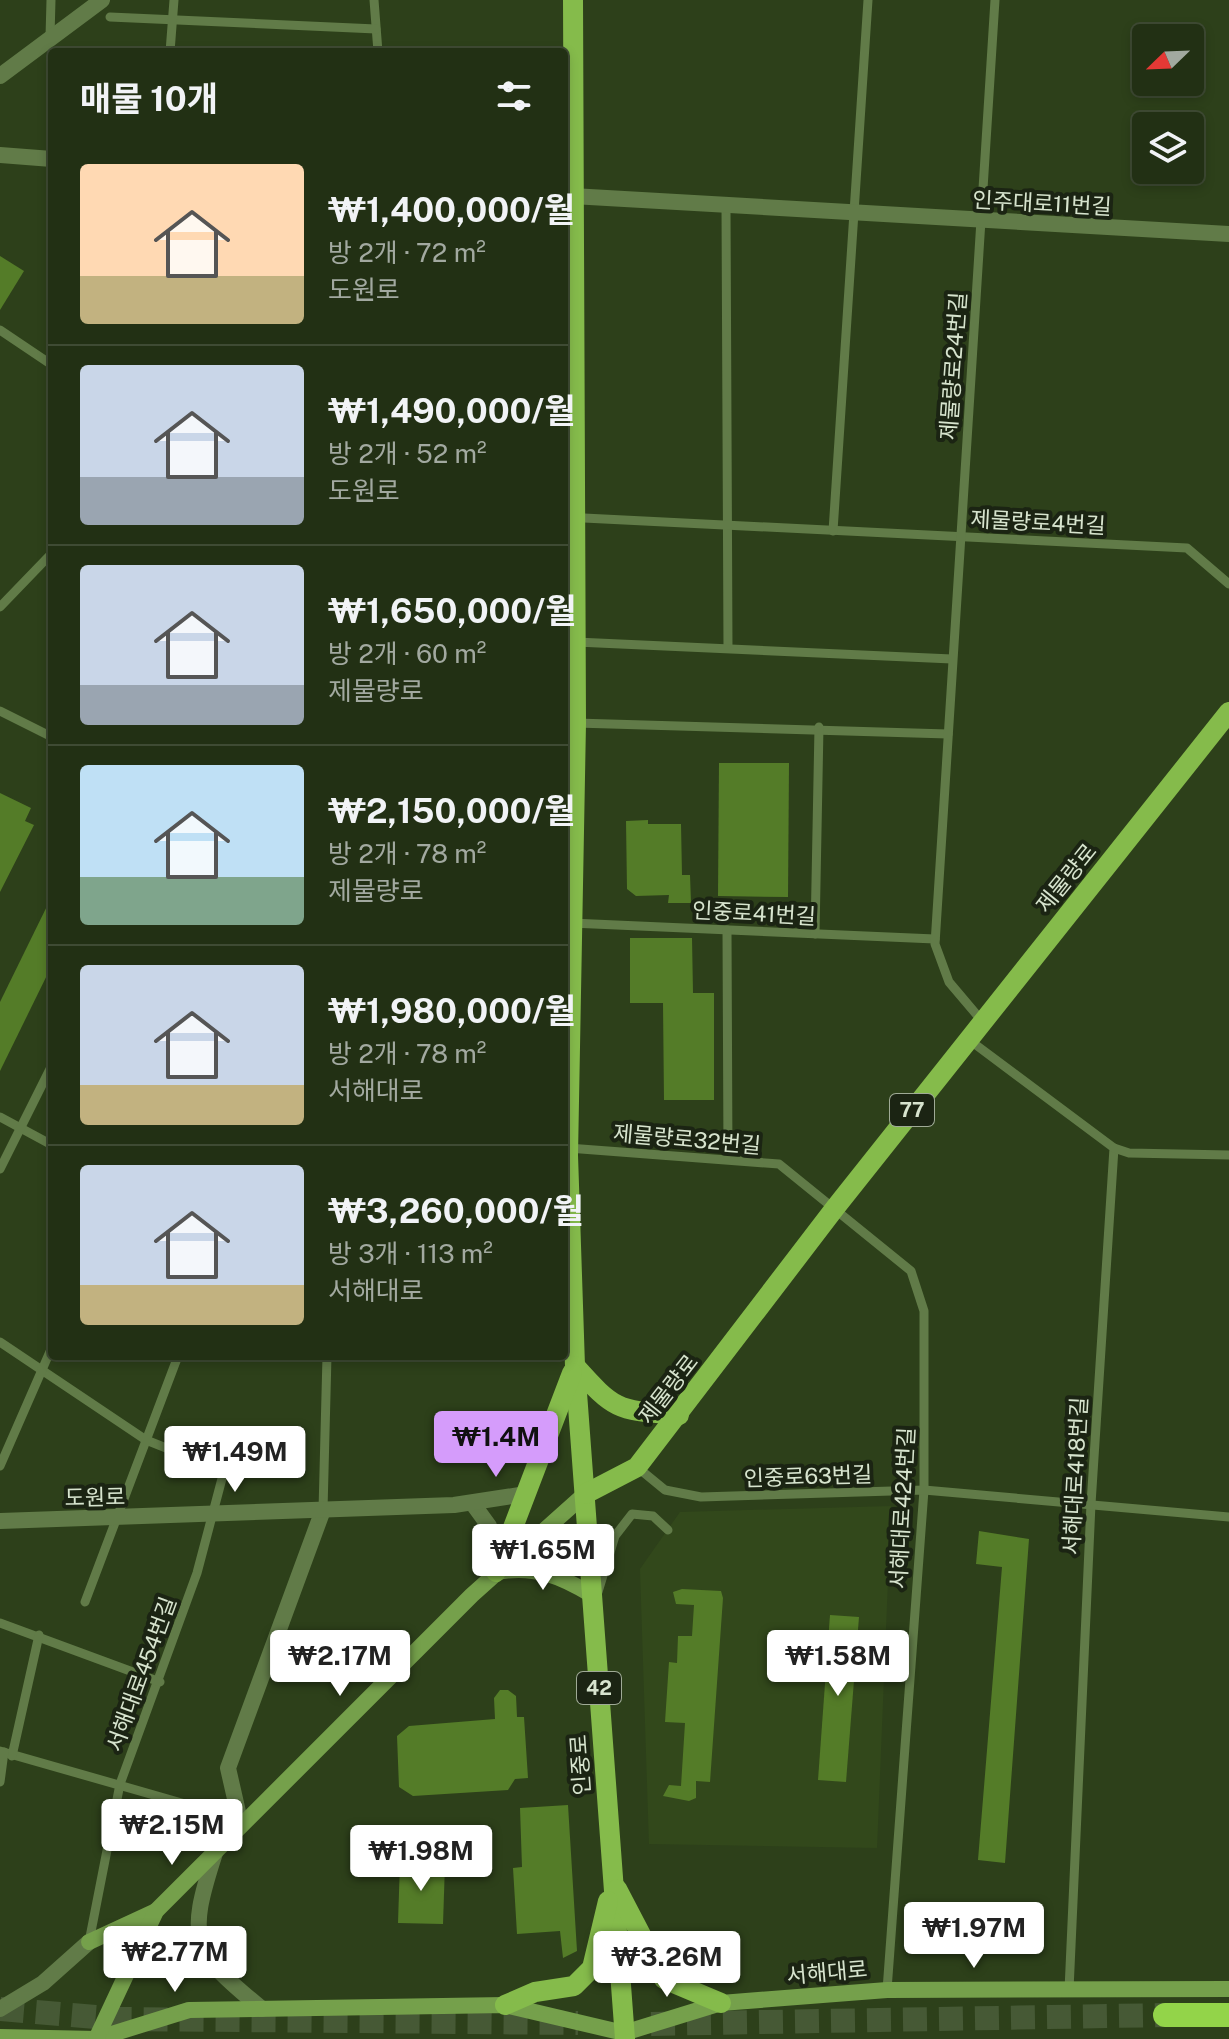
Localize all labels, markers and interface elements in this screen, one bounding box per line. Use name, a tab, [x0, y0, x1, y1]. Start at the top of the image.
north arrow	[1132, 24, 1204, 96]
map controls	[1132, 24, 1204, 184]
icon: filters	[492, 74, 536, 118]
text: 매물 10개	[80, 79, 218, 119]
button: layers	[1132, 112, 1204, 184]
street label: 인주대로11번길	[972, 186, 1112, 220]
text: ₩1,400,000/월	[328, 190, 575, 230]
icon: home	[144, 196, 240, 292]
text: 방 2개 · 72 m²	[328, 237, 486, 268]
text: 도원로	[328, 274, 400, 305]
street label: 제물량로24번길	[935, 291, 971, 441]
text: ₩1,490,000/월	[328, 391, 576, 431]
icon: home	[144, 397, 240, 493]
text: 방 2개 · 52 m²	[328, 438, 487, 469]
text: 도원로	[328, 475, 400, 506]
street label: 제물량로4번길	[970, 505, 1106, 539]
text: ₩1,650,000/월	[328, 591, 577, 631]
icon: home	[144, 597, 240, 693]
text: 방 2개 · 60 m²	[328, 638, 486, 669]
text: 제물량로	[328, 675, 424, 706]
text: ₩2,150,000/월	[328, 791, 576, 831]
icon: home	[144, 797, 240, 893]
text: 방 2개 · 78 m²	[328, 838, 486, 869]
street label: 제물량로	[1030, 838, 1102, 918]
text: 제물량로	[328, 875, 424, 906]
street label: 인중로41번길	[691, 897, 817, 929]
text: ₩1,980,000/월	[328, 991, 576, 1031]
icon: home	[144, 997, 240, 1093]
text: 방 2개 · 78 m²	[328, 1038, 486, 1069]
text: 서해대로	[328, 1075, 424, 1106]
road number: 77	[890, 1094, 934, 1126]
street label: 제물량로32번길	[612, 1120, 762, 1158]
text: ₩3,260,000/월	[328, 1191, 584, 1231]
icon: home	[144, 1197, 240, 1293]
text: 방 3개 · 113 m²	[328, 1238, 493, 1269]
text: 서해대로	[328, 1275, 424, 1306]
street label: 제물량로	[633, 1349, 703, 1429]
street label: 서해대로418번길	[1058, 1396, 1092, 1556]
pin: ₩1.4M	[440, 1411, 552, 1479]
text: ₩1.4M	[452, 1421, 540, 1452]
pin: ₩1.49M	[170, 1426, 300, 1494]
street label: 서해대로424번길	[885, 1426, 919, 1590]
text: ₩1.49M	[182, 1436, 288, 1467]
street label: 인중로63번길	[743, 1461, 873, 1491]
street label: 도원로	[64, 1483, 126, 1511]
pin: ₩1.65M	[478, 1524, 608, 1592]
text: ₩1.65M	[490, 1534, 596, 1565]
street label: 서해대로454번길	[101, 1593, 181, 1755]
pin: ₩2.17M	[275, 1630, 405, 1698]
pin: ₩1.58M	[773, 1630, 903, 1698]
text: ₩2.17M	[288, 1640, 392, 1671]
text: ₩1.58M	[785, 1640, 891, 1671]
road number: 42	[577, 1672, 621, 1704]
street label: 인중로	[565, 1734, 595, 1796]
pin: ₩2.15M	[107, 1799, 237, 1867]
text: ₩2.15M	[119, 1809, 225, 1840]
pin: ₩1.98M	[356, 1825, 486, 1893]
text: ₩1.98M	[368, 1835, 474, 1866]
pin: ₩1.97M	[909, 1902, 1039, 1970]
text: ₩1.97M	[922, 1912, 1026, 1943]
pin: ₩2.77M	[110, 1926, 240, 1994]
pin: ₩3.26M	[602, 1931, 732, 1999]
text: ₩2.77M	[121, 1936, 229, 1967]
text: ₩3.26M	[611, 1941, 723, 1972]
street label: 서해대로	[786, 1956, 868, 1988]

